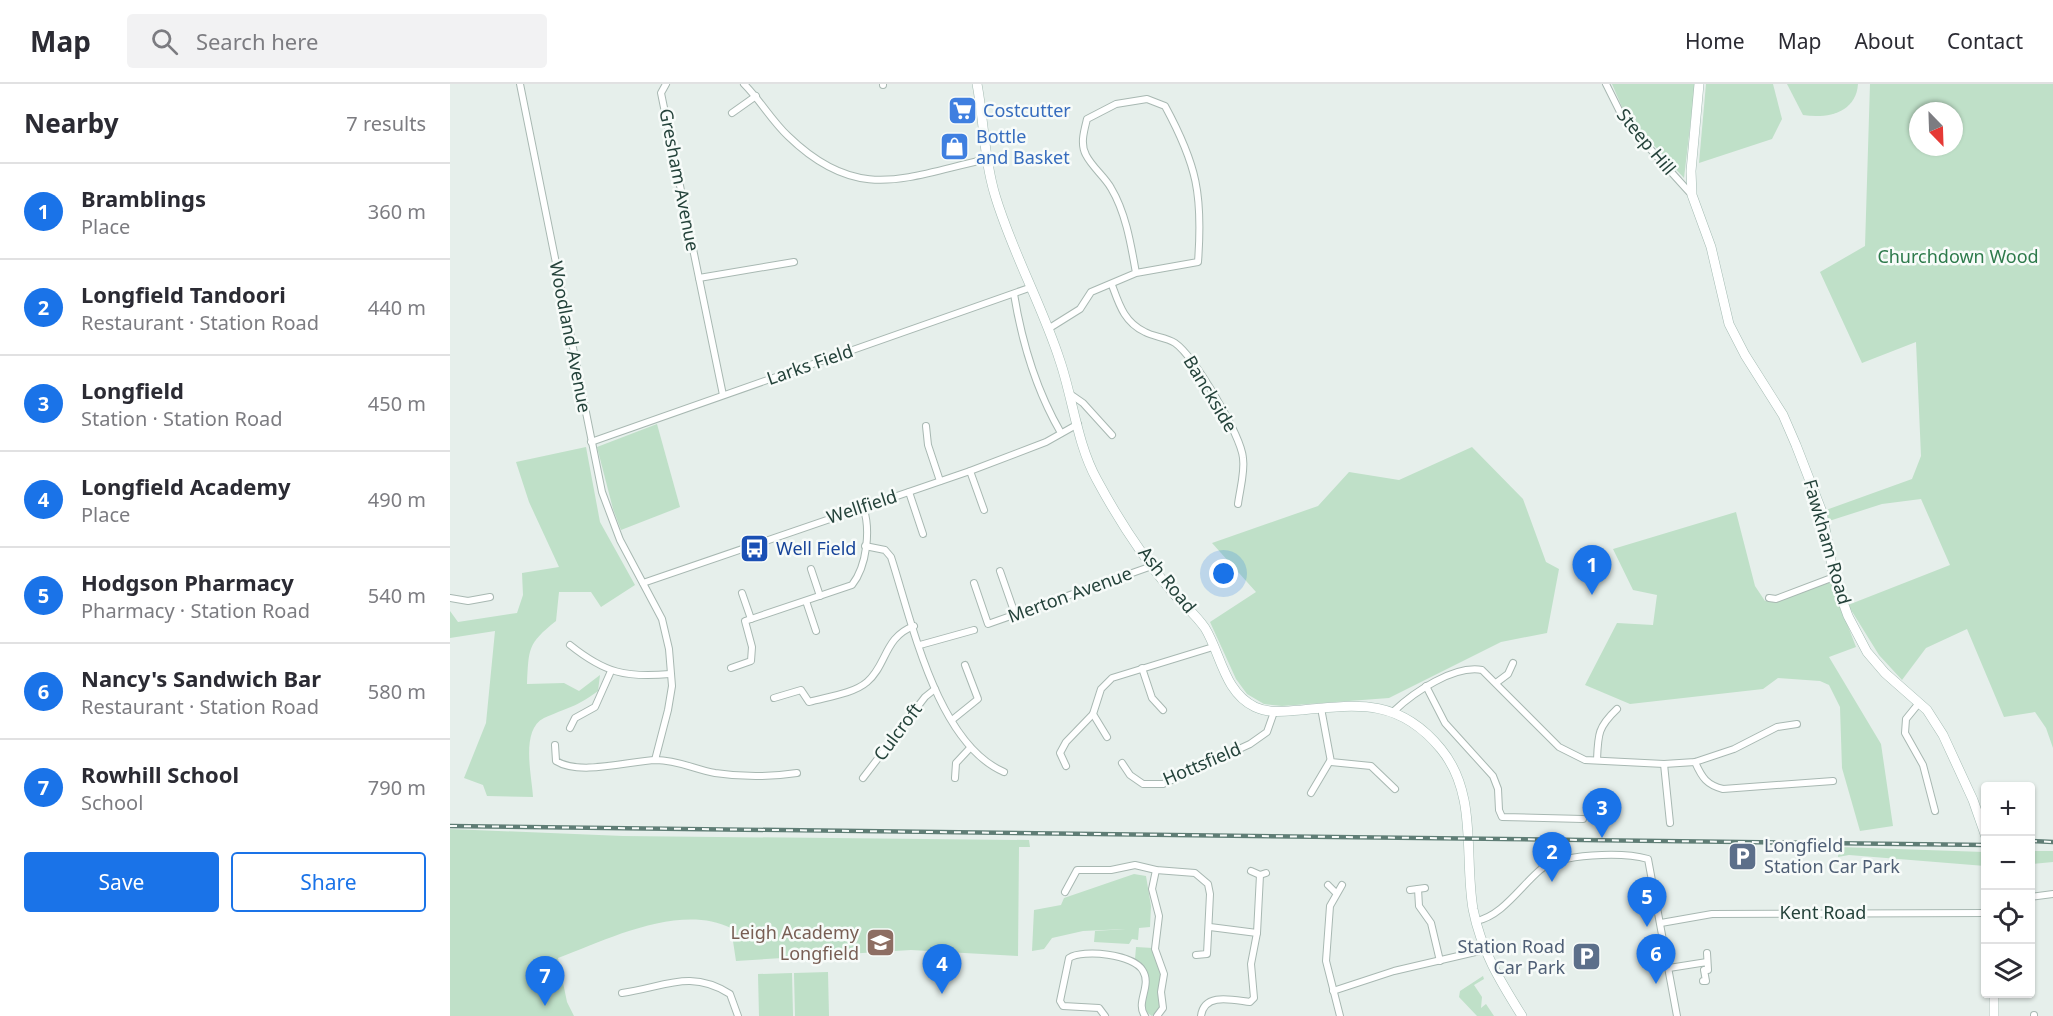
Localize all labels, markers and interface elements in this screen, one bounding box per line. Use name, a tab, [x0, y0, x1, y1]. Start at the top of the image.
search box	[127, 14, 547, 68]
text: Map	[30, 22, 91, 60]
icon: search	[148, 25, 181, 58]
text: Search here	[196, 26, 318, 56]
text: Home	[1685, 27, 1745, 55]
text: Map	[1778, 27, 1821, 55]
text: About	[1854, 27, 1914, 55]
text: Contact	[1947, 27, 2023, 55]
supermarket icon: Costcutter	[946, 95, 978, 127]
place label: Costcutter	[983, 98, 1071, 122]
north arrow	[1909, 102, 1963, 156]
street label: Steep Hill	[1612, 103, 1682, 180]
text: Nearby	[24, 105, 119, 141]
street label: Gresham Avenue	[654, 106, 706, 253]
text: 7 results	[346, 110, 426, 137]
place label: Bottle and Basket	[976, 124, 1070, 169]
shop icon: Bottle and Basket	[939, 131, 971, 163]
text: Bramblings	[81, 183, 206, 213]
text: 1	[38, 198, 49, 225]
text: 360 m	[368, 198, 426, 225]
text: Place	[81, 213, 130, 240]
park label: Churchdown Wood	[1877, 244, 2039, 268]
street label: Woodland Avenue	[545, 259, 597, 415]
text: Longfield Tandoori	[81, 279, 286, 309]
text: 2	[38, 294, 49, 321]
text: 440 m	[368, 294, 426, 321]
text: Restaurant · Station Road	[81, 309, 319, 336]
street label: Larks Field	[763, 338, 856, 390]
street label: Banckside	[1179, 351, 1243, 436]
text: Longfield	[81, 375, 184, 405]
text: 3	[38, 390, 49, 417]
text: 450 m	[368, 390, 426, 417]
text: Station · Station Road	[81, 405, 283, 432]
text: Longfield Academy	[81, 471, 290, 501]
street label: Fawkham Road	[1799, 476, 1857, 607]
street label: Wellfield	[823, 483, 900, 529]
text: 4	[38, 486, 49, 513]
text: 490 m	[368, 486, 426, 513]
text: Place	[81, 501, 130, 528]
bus stop icon: Well Field	[739, 533, 771, 565]
place label: Well Field	[776, 536, 856, 560]
street label: Ash Road	[1134, 541, 1202, 618]
pin: 1	[1572, 546, 1612, 595]
your location	[1209, 559, 1238, 588]
street label: Merton Avenue	[1004, 560, 1135, 628]
text: Hodgson Pharmacy	[81, 567, 294, 597]
text: 5	[38, 582, 49, 609]
text: 540 m	[368, 582, 426, 609]
text: Pharmacy · Station Road	[81, 597, 310, 624]
text: Nancy's Sandwich Bar	[81, 663, 321, 693]
text: 6	[38, 678, 49, 705]
text: 580 m	[368, 678, 426, 705]
text: Restaurant · Station Road	[81, 693, 319, 720]
street label: Culcroft	[868, 697, 927, 765]
street label: Hottsfield	[1159, 736, 1244, 790]
text: Rowhill School	[81, 759, 239, 789]
text: 7	[38, 774, 49, 801]
text: 790 m	[368, 774, 426, 801]
map controls	[1981, 782, 2035, 998]
button: +	[1981, 782, 2035, 836]
pin: 3	[1582, 788, 1622, 838]
text: School	[81, 789, 143, 816]
pin: 2	[1532, 832, 1572, 882]
place label: Longfield Station Car Park	[1764, 833, 1900, 878]
button: −	[1981, 836, 2035, 890]
parking icon: Longfield Station Car Park	[1727, 840, 1759, 872]
button: Save	[24, 852, 219, 912]
button: Share	[231, 852, 426, 912]
pin: 5	[1628, 878, 1666, 927]
button: locate	[1981, 890, 2035, 944]
street label: Kent Road	[1780, 900, 1866, 924]
place label: Leigh Academy Longfield	[730, 920, 860, 965]
school or university icon: Leigh Academy Longfield	[864, 927, 896, 959]
place label: Station Road Car Park	[1457, 934, 1565, 979]
pin: 6	[1636, 934, 1676, 984]
parking icon: Station Road Car Park	[1570, 941, 1602, 973]
pin: 4	[922, 944, 962, 994]
button: layers	[1981, 944, 2035, 998]
pin: 7	[526, 956, 565, 1006]

